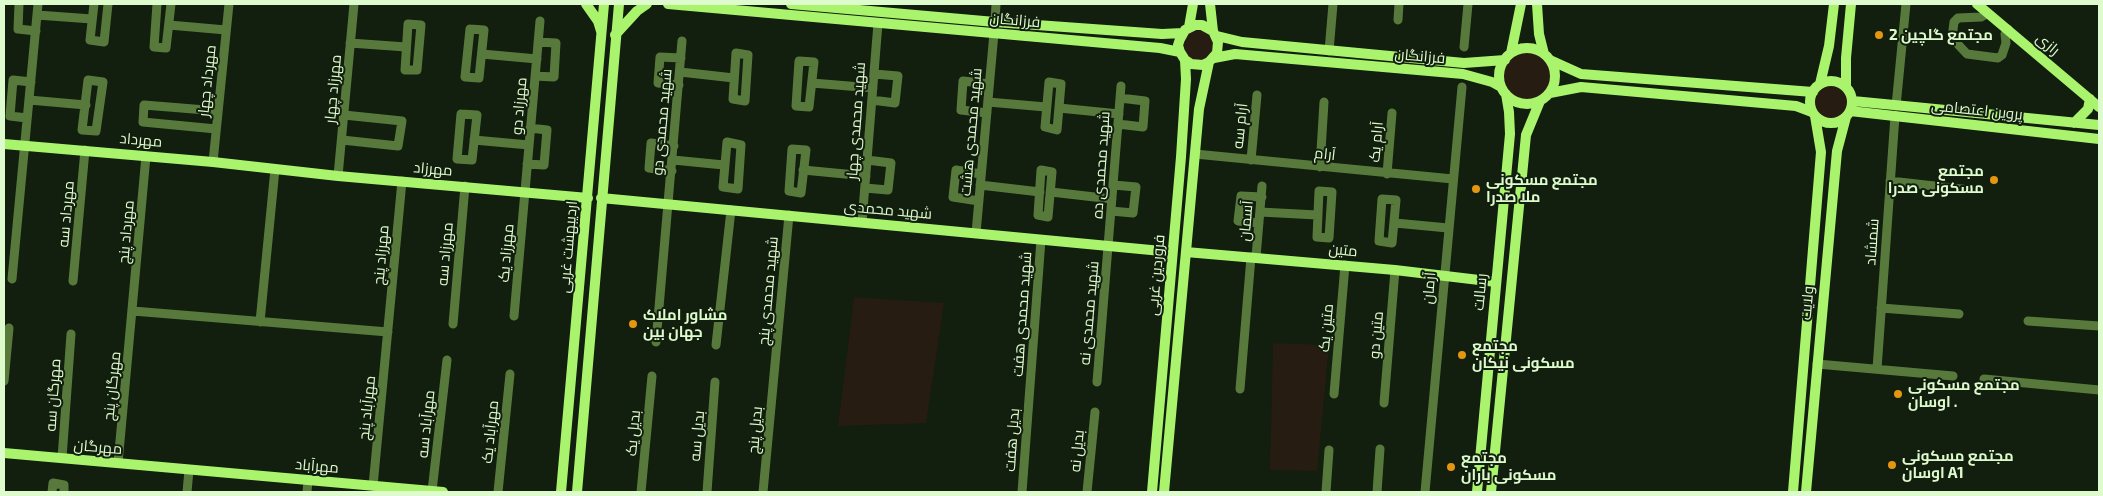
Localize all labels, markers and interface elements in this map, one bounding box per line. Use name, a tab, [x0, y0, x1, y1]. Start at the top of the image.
street label: فرزانگان	[989, 9, 1041, 31]
place label: مجتمع گلچین 2	[1889, 26, 1993, 44]
marker: مجتمع گلچین 2	[1873, 29, 1885, 41]
street label: رازی	[2032, 29, 2064, 59]
street label: مهرداد چهار	[194, 44, 220, 118]
street label: فرزانگان	[1394, 45, 1446, 67]
street label: مهرزاد چهار	[321, 54, 345, 124]
street label: شهید محمدی چهار	[843, 61, 869, 181]
street label: شهید محمدی هشت	[956, 67, 986, 197]
street label: شهید محمدی دو	[648, 68, 676, 176]
street label: مهرزاد دو	[508, 76, 530, 136]
street label: پروین اعتصامی	[1930, 96, 2024, 124]
street label: آرام سه	[1229, 102, 1251, 150]
street label: شهید محمدی ده	[1088, 111, 1114, 219]
street label: آرام یک	[1365, 121, 1387, 163]
street label: مهرداد	[119, 129, 163, 151]
street label: آرام	[1313, 144, 1337, 164]
street label: مهرزاد	[413, 158, 453, 180]
place label: مجتمع مسکونی صدرا	[1888, 162, 1984, 197]
place label: مجتمع مسکونی ملا صدرا	[1486, 171, 1598, 206]
marker: مجتمع مسکونی صدرا	[1988, 174, 2000, 186]
street label: مهرداد سه	[54, 180, 78, 248]
marker: مجتمع مسکونی ملا صدرا	[1470, 183, 1482, 195]
street label: شهید محمدی	[843, 197, 933, 223]
street label: مهرداد پنج	[114, 199, 138, 265]
street label: اردیبهشت غربی	[555, 200, 581, 294]
street label: آسمان	[1235, 200, 1257, 242]
street label: شمشاد	[1861, 218, 1883, 266]
street label: مهرزاد سه	[433, 221, 457, 287]
street label: مهرزاد یک	[494, 223, 518, 283]
street label: مهرزاد پنج	[369, 224, 393, 286]
street label: فروردین غربی	[1143, 234, 1169, 316]
street label: شهید محمدی پنج	[754, 236, 782, 346]
street label: متین	[1328, 240, 1358, 260]
street label: شهید محمدی هفت	[1009, 251, 1035, 377]
street label: شهید محمدی نه	[1075, 260, 1103, 366]
street label: آرمان	[1419, 271, 1439, 305]
street label: رسالت	[1469, 273, 1491, 311]
street label: ولایت	[1797, 285, 1817, 321]
street label: متین یک	[1315, 303, 1337, 353]
place label: مشاور املاک جهان بین	[643, 306, 727, 341]
street label: متین دو	[1365, 310, 1387, 360]
marker: مشاور املاک جهان بین	[627, 318, 639, 330]
place label: مجتمع مسکونی نیکان	[1472, 337, 1575, 372]
marker: مجتمع مسکونی نیکان	[1456, 349, 1468, 361]
street label: مهرگان پنج	[99, 350, 125, 422]
street label: مهرگان سه	[41, 358, 65, 432]
street label: مهرآباد پنج	[355, 375, 379, 441]
place label: مجتمع مسکونی اوسان .	[1908, 376, 2020, 411]
marker: مجتمع مسکونی اوسان .	[1892, 388, 1904, 400]
street label: مهرآباد سه	[413, 389, 439, 459]
street label: مهرآباد یک	[478, 400, 502, 464]
street label: بدیل پنج	[744, 405, 766, 455]
street label: بدیل هفت	[1001, 408, 1023, 472]
street label: بدیل یک	[622, 409, 644, 457]
street label: بدیل سه	[686, 410, 708, 462]
street label: بدیل نه	[1066, 429, 1088, 473]
street label: مهرگان	[73, 436, 123, 458]
place label: مجتمع مسکونی اوسان A1	[1902, 447, 2014, 482]
place label: مجتمع مسکونی باران	[1461, 449, 1557, 484]
street label: مهرآباد	[294, 455, 340, 477]
marker: مجتمع مسکونی اوسان A1	[1886, 459, 1898, 471]
marker: مجتمع مسکونی باران	[1445, 461, 1457, 473]

